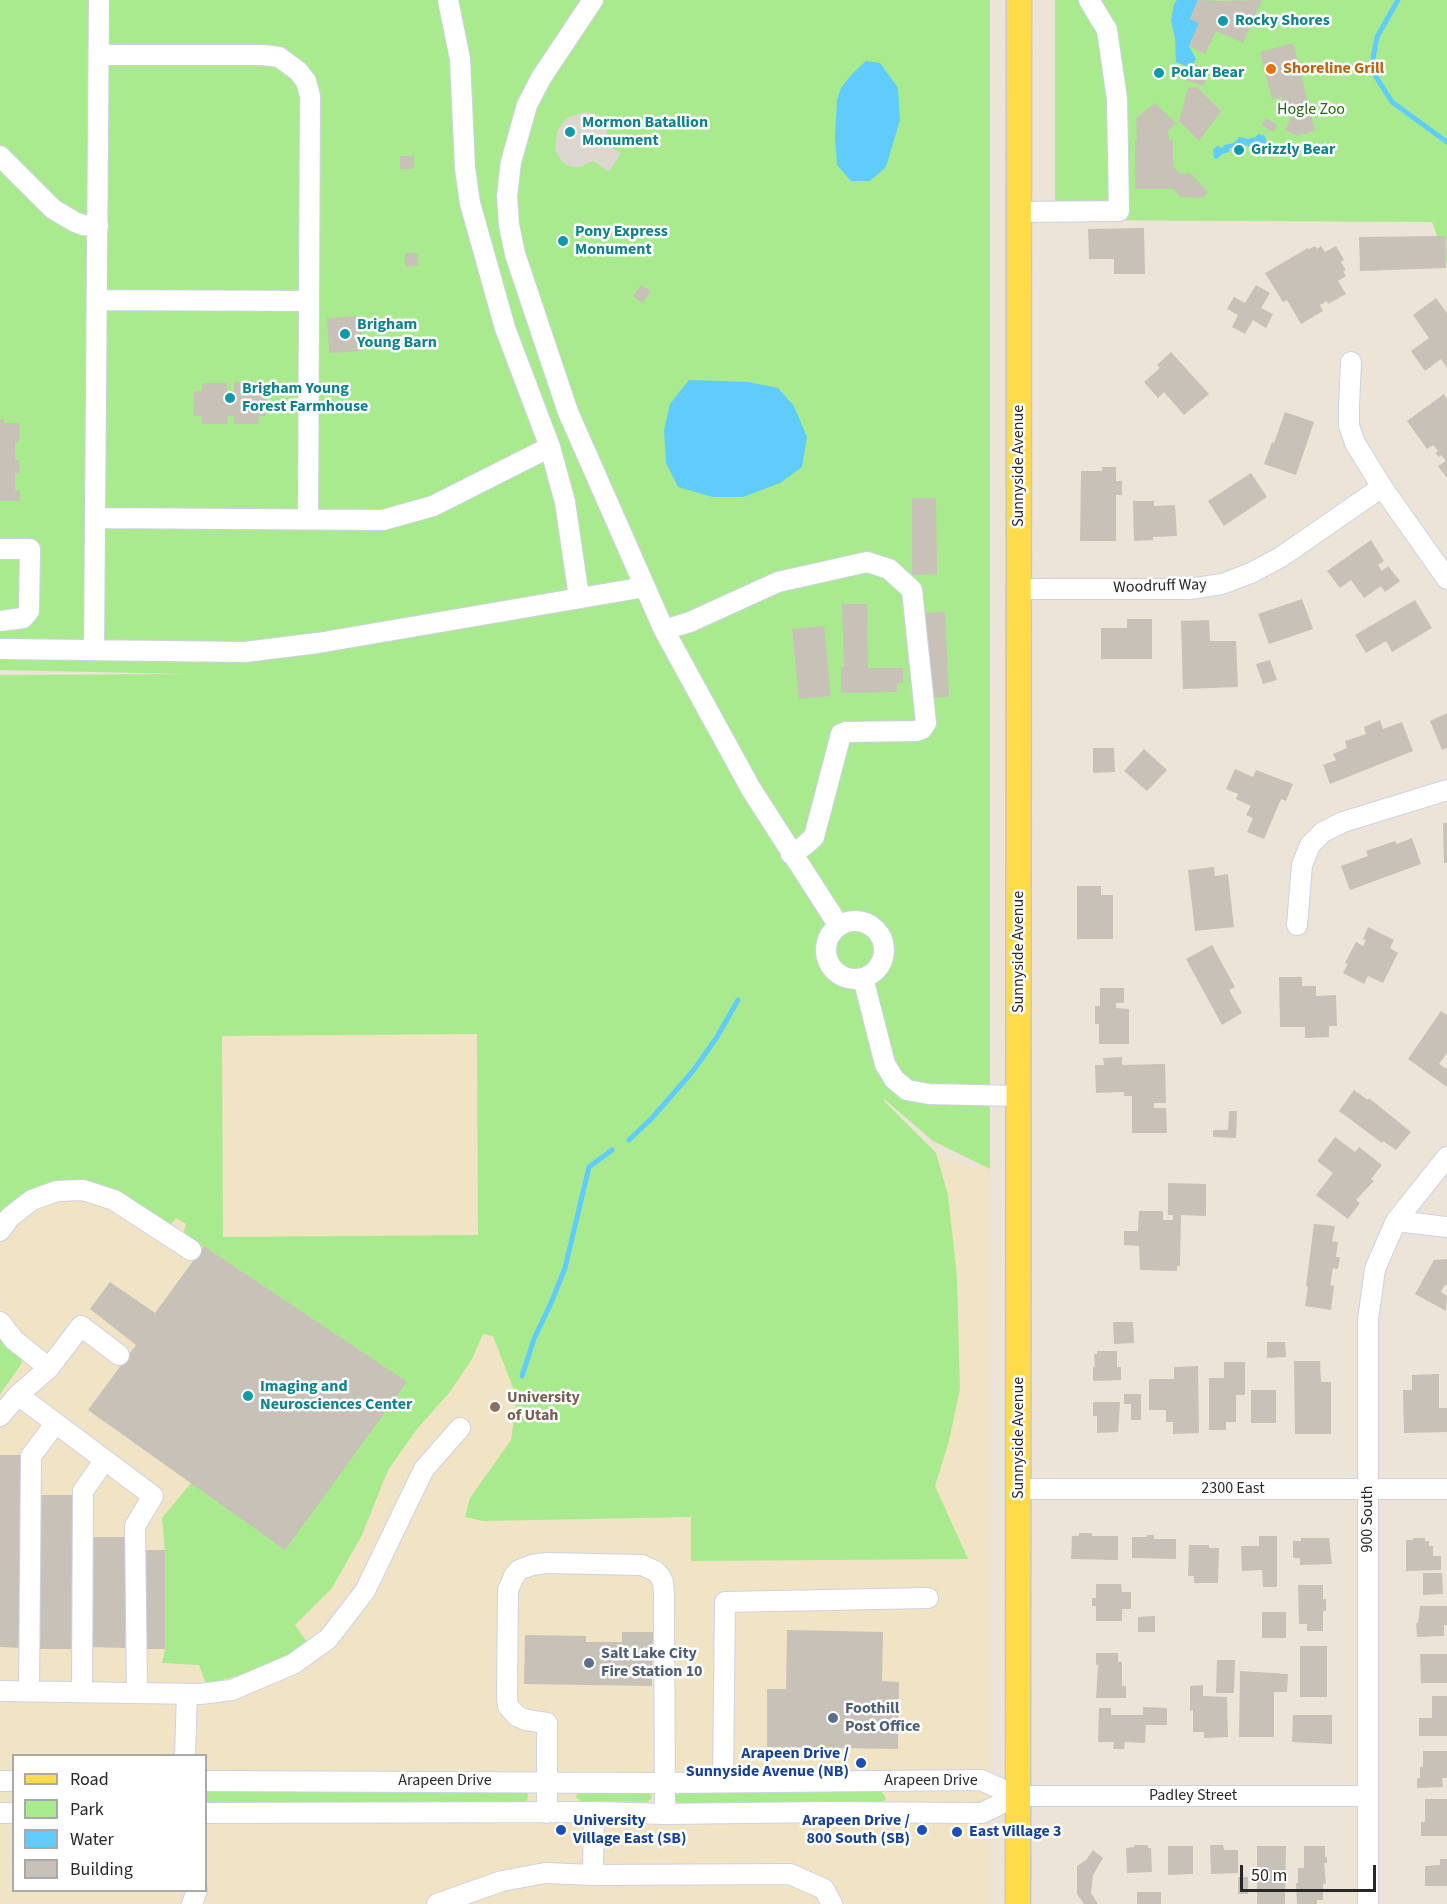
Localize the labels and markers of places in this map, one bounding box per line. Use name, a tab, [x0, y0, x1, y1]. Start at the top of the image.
place label: Rocky Shores	[1235, 11, 1330, 31]
marker: Rocky Shores	[1216, 14, 1230, 28]
place label: Shoreline Grill	[1283, 59, 1384, 79]
marker: Shoreline Grill	[1264, 62, 1278, 76]
place label: Polar Bear	[1171, 63, 1244, 83]
marker: Polar Bear	[1152, 66, 1166, 80]
place label: Mormon Batallion Monument	[582, 113, 708, 151]
marker: Mormon Batallion Monument	[563, 125, 577, 139]
place label: Grizzly Bear	[1251, 140, 1335, 160]
marker: Grizzly Bear	[1232, 143, 1246, 157]
place label: Pony Express Monument	[575, 222, 668, 260]
marker: Pony Express Monument	[556, 234, 570, 248]
place label: Brigham Young Barn	[357, 315, 437, 353]
marker: Brigham Young Barn	[338, 327, 352, 341]
place label: Brigham Young Forest Farmhouse	[242, 379, 368, 417]
marker: Brigham Young Forest Farmhouse	[223, 391, 237, 405]
place label: Imaging and Neurosciences Center	[260, 1377, 412, 1415]
place label: University of Utah	[507, 1388, 580, 1426]
marker: Imaging and Neurosciences Center	[241, 1389, 255, 1403]
marker: University of Utah	[488, 1400, 502, 1414]
place label: Salt Lake City Fire Station 10	[601, 1644, 703, 1682]
marker: Salt Lake City Fire Station 10	[582, 1656, 596, 1670]
place label: Foothill Post Office	[845, 1699, 920, 1737]
marker: Foothill Post Office	[826, 1711, 840, 1725]
place label: Arapeen Drive / Sunnyside Avenue (NB)	[686, 1744, 849, 1782]
marker: Arapeen Drive / Sunnyside Avenue (NB)	[854, 1756, 868, 1770]
place label: University Village East (SB)	[573, 1811, 687, 1849]
place label: Arapeen Drive / 800 South (SB)	[802, 1811, 910, 1849]
place label: East Village 3	[969, 1822, 1061, 1842]
marker: University Village East (SB)	[554, 1823, 568, 1837]
marker: Arapeen Drive / 800 South (SB)	[915, 1823, 929, 1837]
marker: East Village 3	[950, 1825, 964, 1839]

